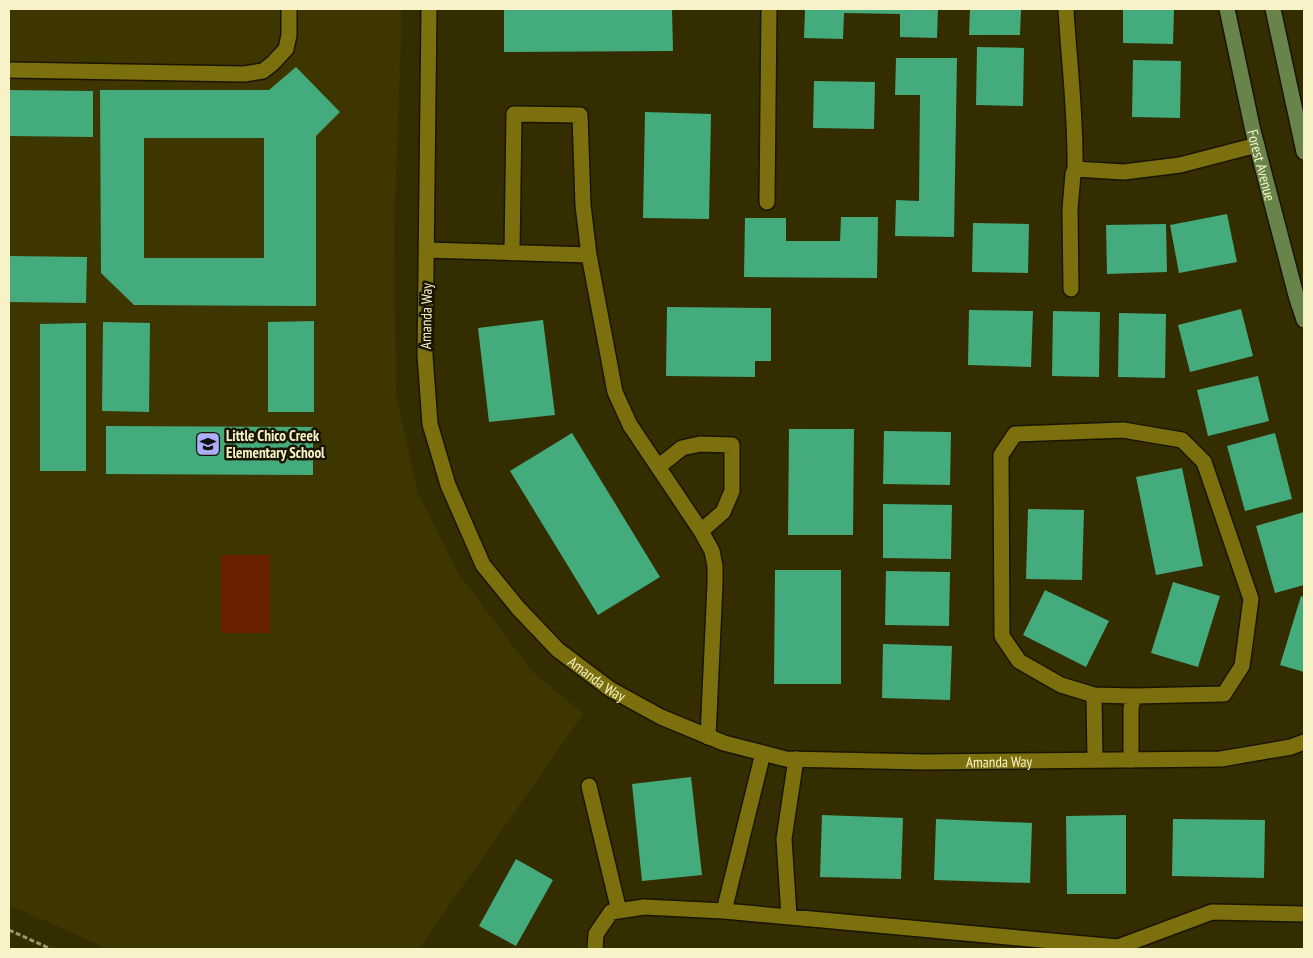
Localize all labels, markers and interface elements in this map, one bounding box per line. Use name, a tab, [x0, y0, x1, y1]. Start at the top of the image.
street label: Forest Avenue	[1243, 127, 1280, 203]
street label: Amanda Way	[416, 282, 436, 349]
place label: Little Chico Creek Elementary School	[226, 426, 325, 462]
school or university icon: Little Chico Creek Elementary School	[195, 431, 221, 457]
street label: Amanda Way	[565, 652, 629, 705]
street label: Amanda Way	[966, 751, 1033, 771]

